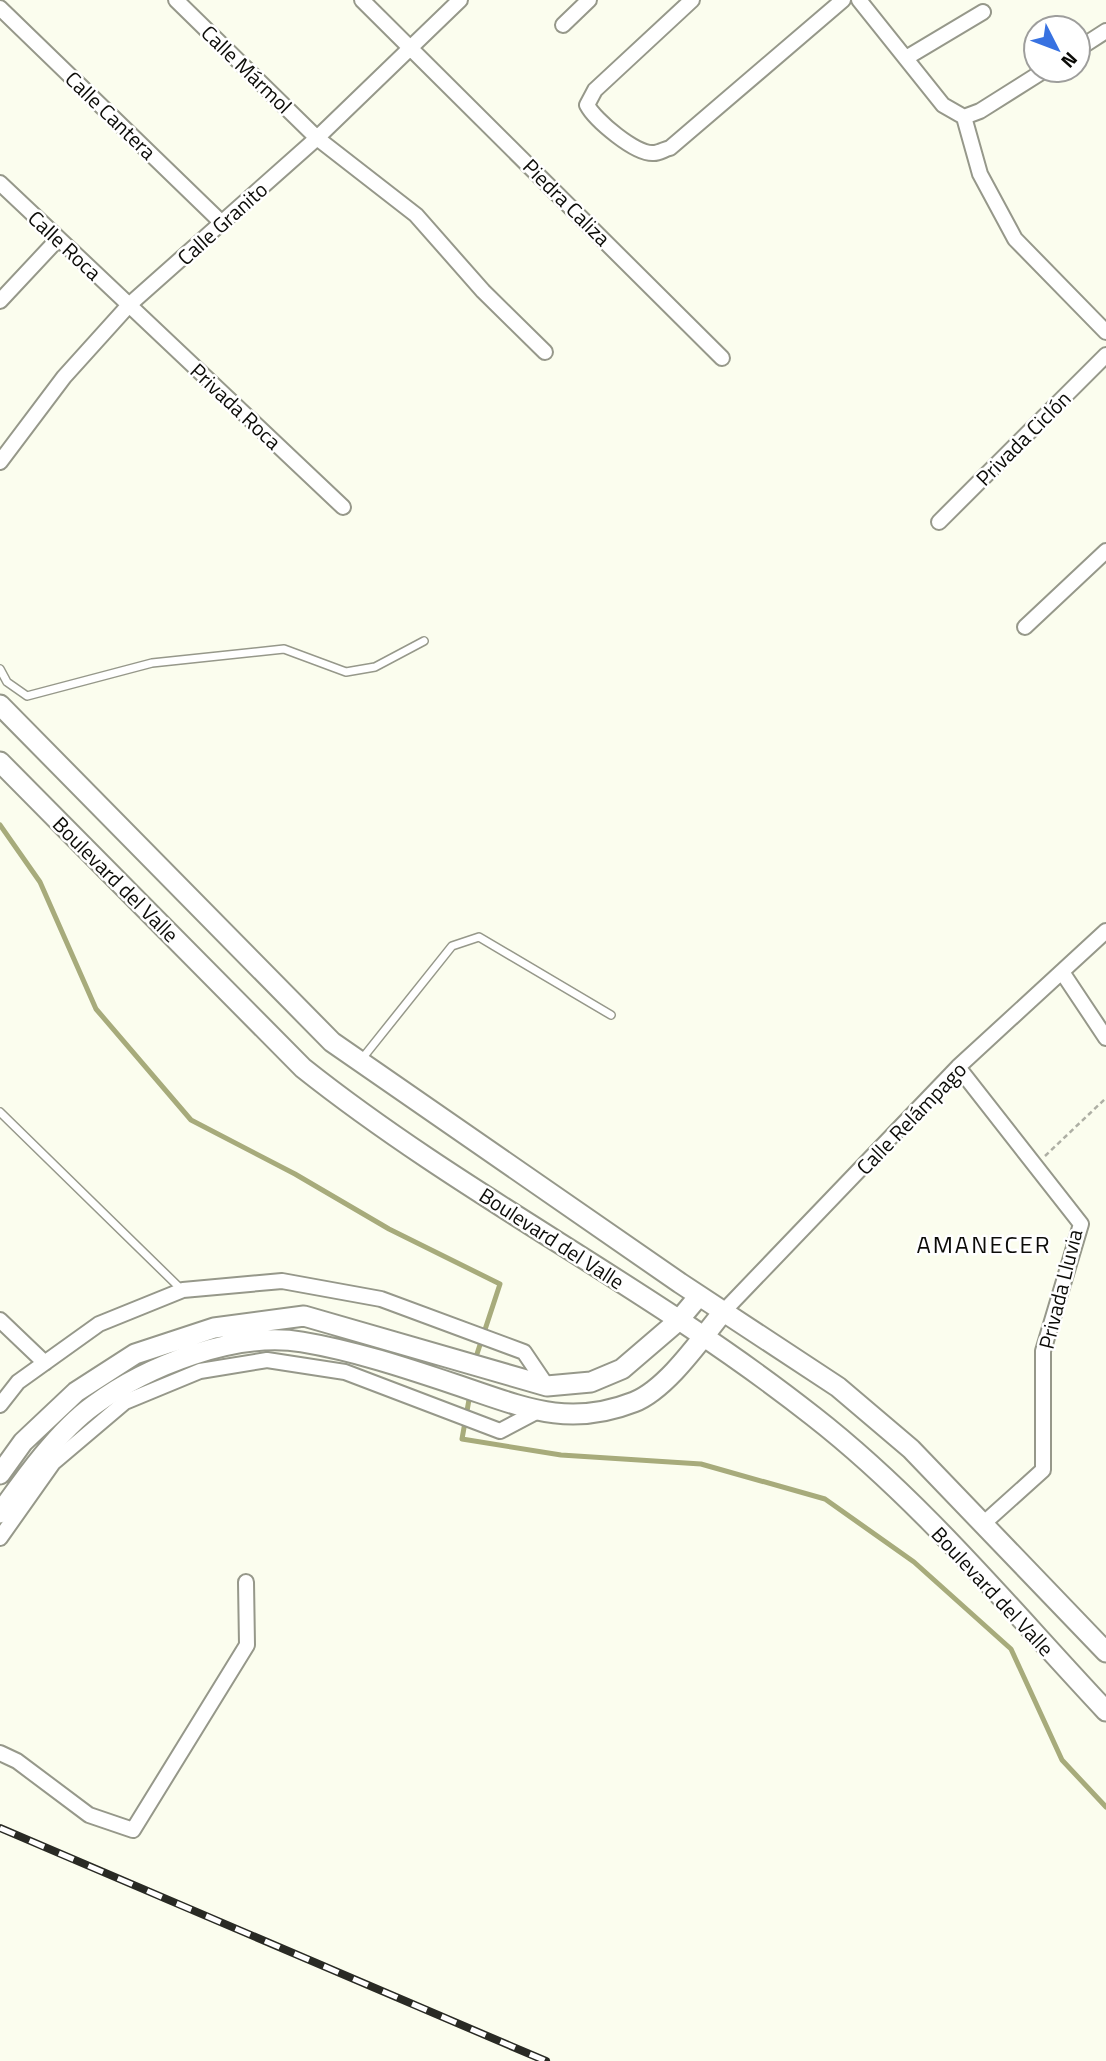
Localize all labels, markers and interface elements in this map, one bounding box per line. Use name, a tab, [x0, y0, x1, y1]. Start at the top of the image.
north arrow	[1022, 14, 1092, 84]
street label: Calle Mármol	[194, 17, 300, 121]
text: N	[1055, 46, 1085, 75]
street label: Calle Cantera	[58, 63, 164, 167]
street label: Piedra Caliza	[516, 151, 618, 253]
street label: Calle Granito	[170, 174, 274, 272]
street label: Calle Roca	[21, 202, 109, 288]
street label: Privada Roca	[183, 355, 289, 457]
street label: Privada Ciclón	[968, 383, 1078, 493]
street label: Boulevard del Valle	[46, 809, 186, 949]
street label: Calle Relámpago	[849, 1054, 973, 1182]
street label: Boulevard del Valle	[473, 1179, 631, 1297]
street label: Privada Lluvia	[1030, 1225, 1090, 1352]
district label: AMANECER	[916, 1226, 1052, 1262]
street label: Boulevard del Valle	[924, 1519, 1062, 1663]

